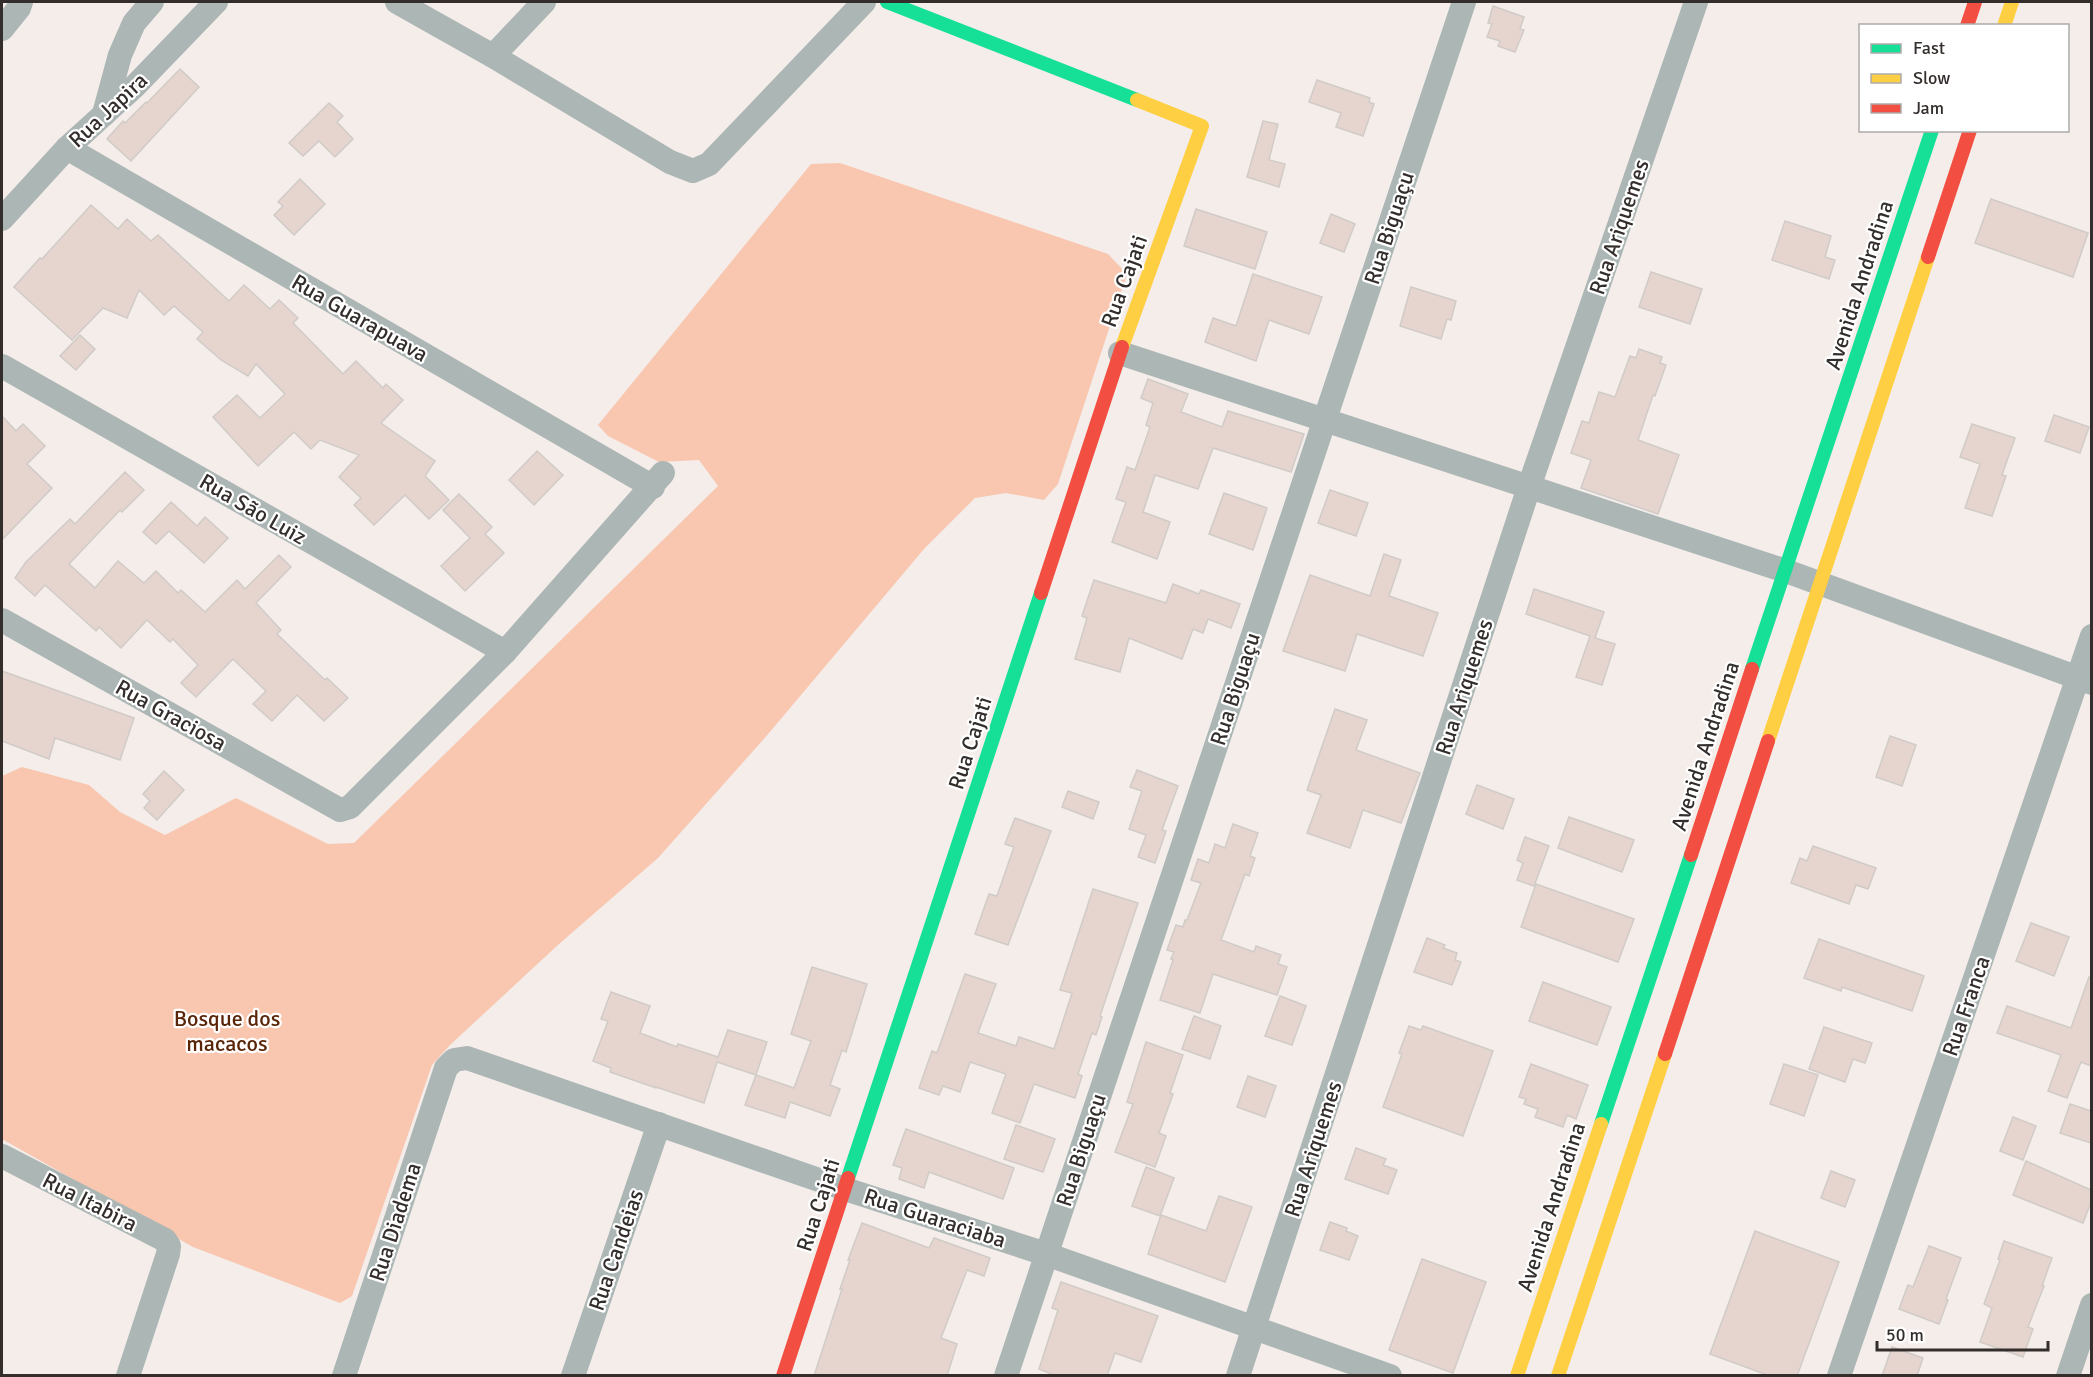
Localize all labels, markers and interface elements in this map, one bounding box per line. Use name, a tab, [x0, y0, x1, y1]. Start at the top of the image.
legend	[1859, 24, 2069, 132]
text: Fast	[1913, 37, 1945, 59]
street label: Rua Japira	[63, 67, 153, 153]
text: Slow	[1913, 67, 1950, 89]
text: Jam	[1913, 97, 1944, 119]
street label: Rua Ariquemes	[1583, 156, 1655, 298]
street label: Rua Biguaçu	[1358, 168, 1420, 288]
street label: Avenida Andradina	[1819, 197, 1899, 373]
street label: Rua Cajati	[1095, 231, 1153, 331]
street label: Rua Guarapuava	[287, 268, 433, 368]
street label: Rua São Luiz	[195, 468, 311, 551]
street label: Rua Ariquemes	[1429, 616, 1499, 758]
street label: Rua Biguaçu	[1204, 629, 1266, 749]
street label: Avenida Andradina	[1665, 658, 1745, 834]
street label: Rua Graciosa	[111, 673, 231, 757]
street label: Rua Cajati	[942, 693, 998, 793]
street label: Rua Franca	[1936, 952, 1996, 1060]
park label: Bosque dos macacos	[174, 1005, 280, 1057]
street label: Rua Ariquemes	[1278, 1078, 1348, 1220]
street label: Rua Biguaçu	[1050, 1090, 1112, 1210]
street label: Avenida Andradina	[1511, 1119, 1591, 1295]
street label: Rua Cajati	[790, 1155, 846, 1255]
street label: Rua Diadema	[363, 1159, 427, 1285]
street label: Rua Itabira	[38, 1167, 142, 1237]
street label: Rua Guaraciaba	[861, 1182, 1009, 1254]
street label: Rua Candeias	[583, 1186, 649, 1314]
scale bar	[1877, 1314, 2048, 1352]
text: 50 m	[1886, 1324, 1924, 1346]

